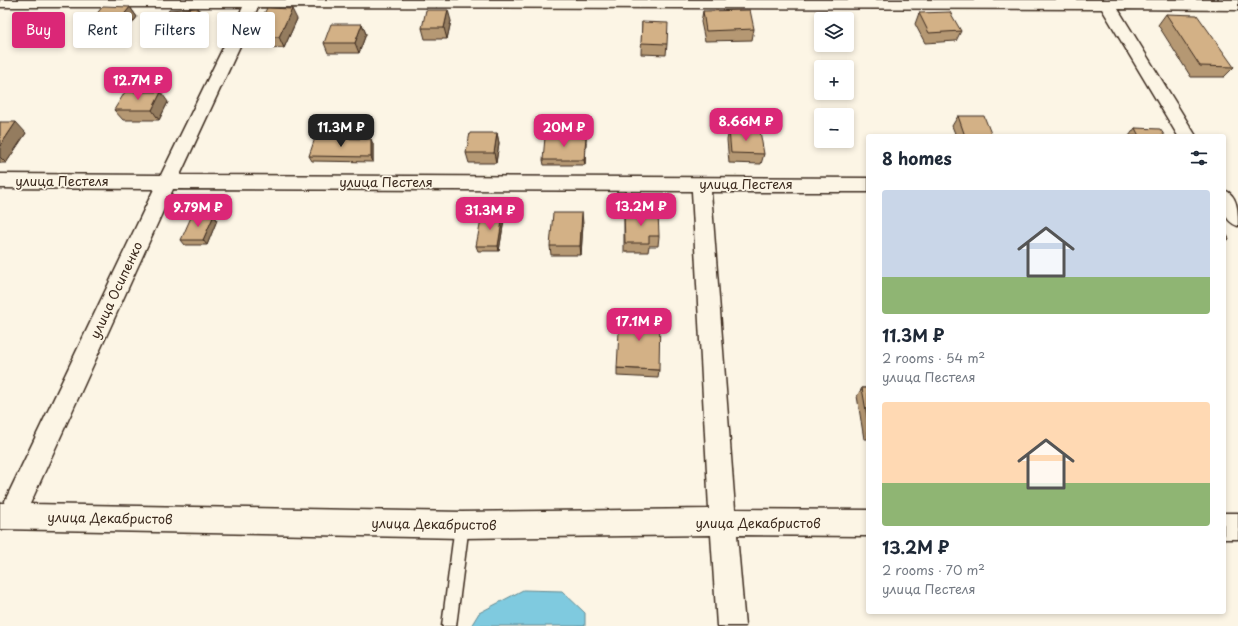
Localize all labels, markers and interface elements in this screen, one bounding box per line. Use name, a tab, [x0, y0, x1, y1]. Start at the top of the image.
chip: Buy	[12, 12, 65, 48]
chip: Rent	[73, 12, 132, 48]
chip: Filters	[140, 12, 209, 48]
chip: New	[217, 12, 275, 48]
map controls	[814, 12, 854, 148]
button: layers	[814, 12, 854, 52]
button: +	[814, 60, 854, 100]
pin: 12.7M ₽	[101, 67, 175, 101]
text: 12.7M ₽	[113, 70, 163, 89]
pin: 8.66M ₽	[709, 108, 783, 142]
button: −	[814, 108, 854, 148]
text: 8.66M ₽	[719, 111, 773, 130]
pin: 11.3M ₽	[304, 114, 378, 148]
pin: 20M ₽	[536, 114, 592, 148]
text: 11.3M ₽	[317, 117, 365, 136]
text: 20M ₽	[543, 117, 585, 136]
text: 8 homes	[882, 145, 952, 171]
icon: filters	[1188, 147, 1210, 169]
street label: улица Пестеля	[15, 171, 109, 190]
street label: улица Пестеля	[339, 172, 433, 191]
street label: улица Пестеля	[699, 174, 793, 193]
pin: 13.2M ₽	[604, 193, 678, 227]
pin: 9.79M ₽	[161, 194, 235, 228]
text: 13.2M ₽	[615, 196, 667, 215]
text: 9.79M ₽	[173, 197, 223, 216]
pin: 31.3M ₽	[453, 197, 527, 231]
text: 31.3M ₽	[465, 200, 515, 219]
icon: home	[1010, 216, 1082, 288]
street label: улица Осипенко	[85, 238, 146, 341]
pin: 17.1M ₽	[602, 308, 676, 342]
text: 17.1M ₽	[616, 311, 662, 330]
text: 11.3M ₽	[882, 322, 944, 348]
text: 2 rooms · 54 m²	[882, 348, 985, 367]
text: улица Пестеля	[882, 367, 976, 386]
icon: home	[1010, 428, 1082, 500]
street label: улица Декабристов	[47, 507, 173, 528]
street label: улица Декабристов	[371, 513, 497, 534]
street label: улица Декабристов	[695, 513, 821, 532]
text: 13.2M ₽	[882, 534, 949, 560]
text: 2 rooms · 70 m²	[882, 560, 985, 579]
text: улица Пестеля	[882, 579, 976, 598]

